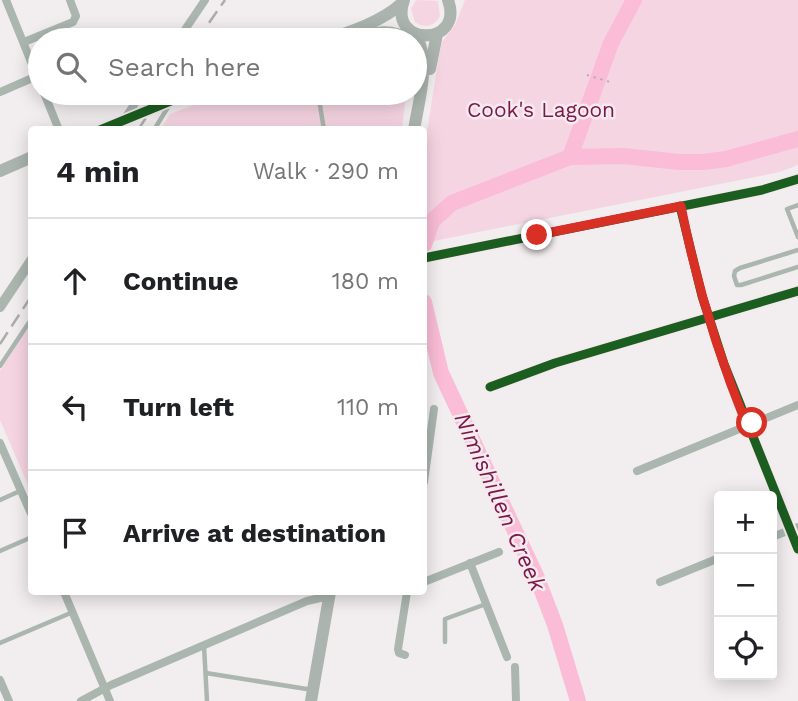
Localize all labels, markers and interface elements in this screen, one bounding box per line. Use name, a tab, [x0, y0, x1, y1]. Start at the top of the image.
search box	[28, 28, 427, 105]
icon: search	[52, 48, 90, 86]
text: Search here	[108, 52, 260, 82]
park label: Cook's Lagoon	[467, 97, 615, 122]
text: 4 min	[56, 154, 140, 189]
text: Walk · 290 m	[253, 158, 399, 185]
route end	[521, 219, 552, 250]
icon: ahead	[56, 262, 94, 300]
text: Continue	[123, 266, 239, 296]
text: 180 m	[332, 268, 399, 295]
icon: left	[56, 388, 94, 426]
text: Turn left	[123, 392, 234, 422]
text: 110 m	[337, 394, 399, 421]
route start	[736, 407, 767, 438]
water label: Nimishillen Creek	[448, 409, 552, 597]
map controls	[714, 491, 777, 680]
button: +	[714, 491, 777, 554]
icon: arrive	[56, 514, 94, 552]
text: Arrive at destination	[123, 518, 386, 548]
button: −	[714, 554, 777, 617]
button: locate	[714, 617, 777, 680]

